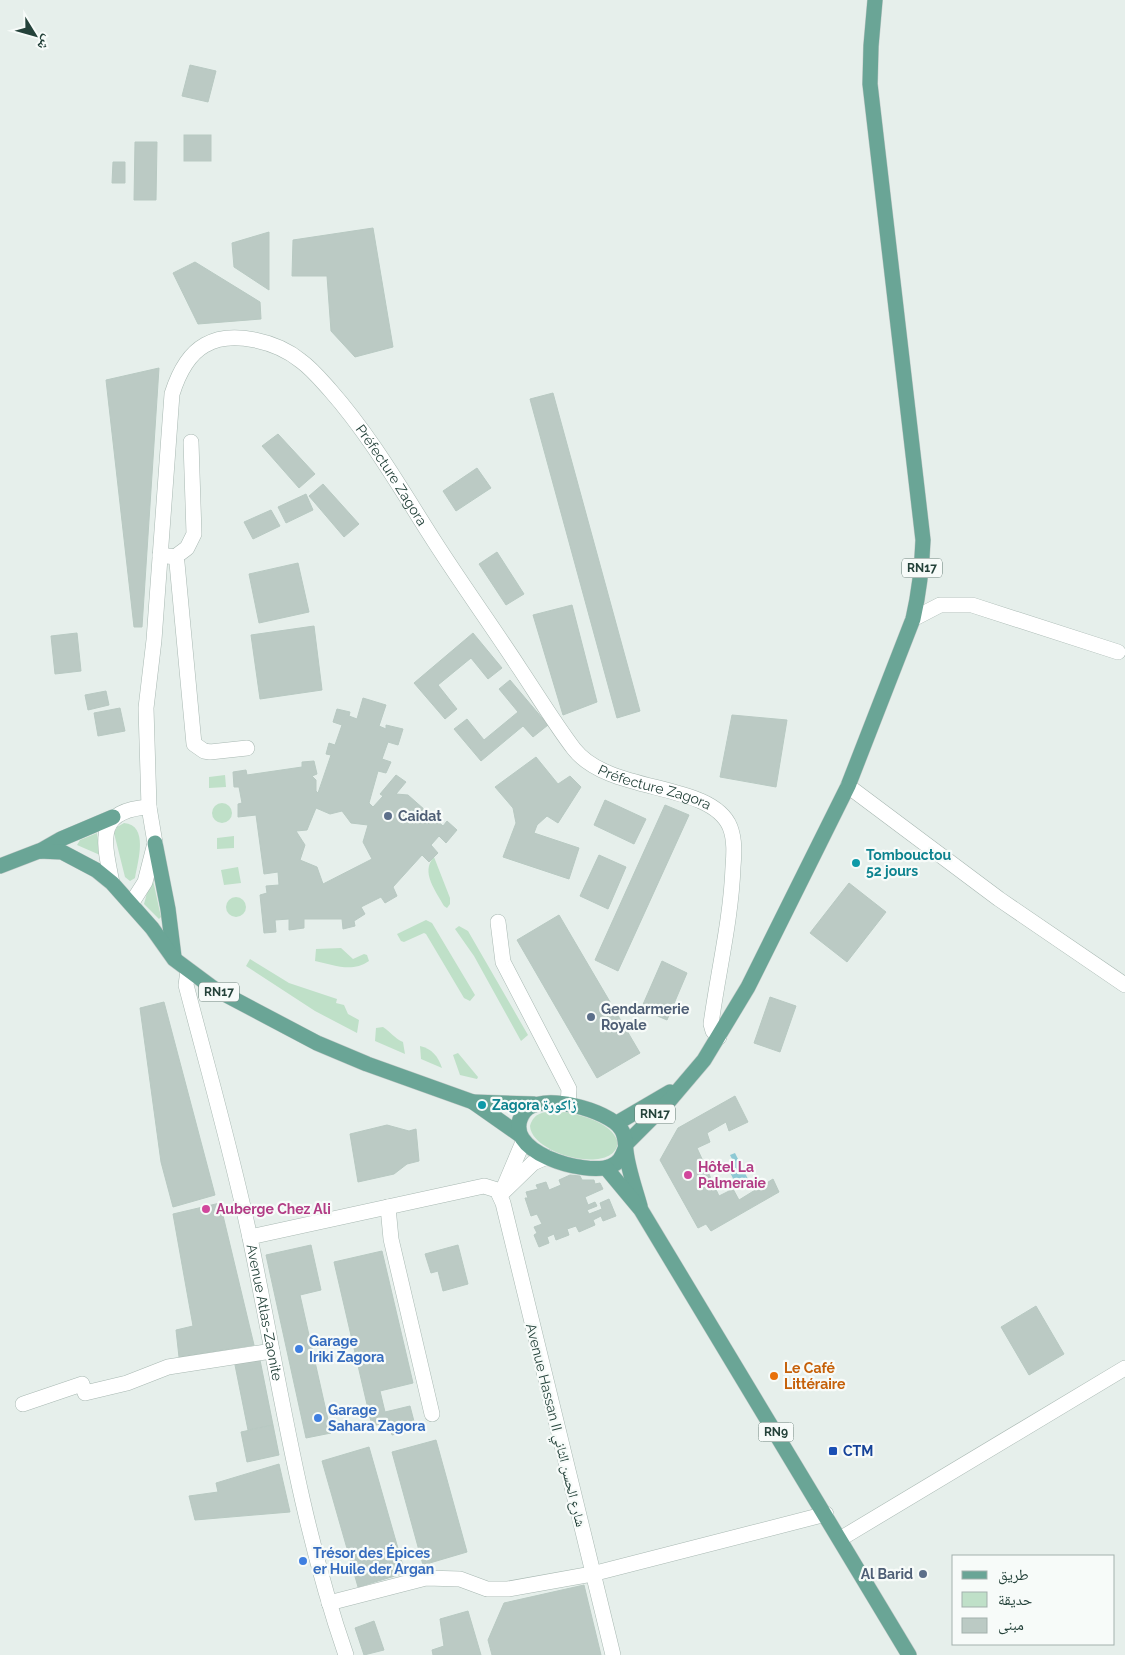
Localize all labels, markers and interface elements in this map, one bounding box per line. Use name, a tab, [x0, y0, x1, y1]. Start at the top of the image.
north arrow	[10, 10, 60, 60]
text: ش	[34, 31, 56, 54]
street label: Préfecture Zagora	[353, 421, 430, 529]
road number: RN17	[902, 558, 942, 578]
street label: Préfecture Zagora	[596, 762, 714, 813]
place label: Caidat	[398, 808, 442, 824]
marker: Caidat	[382, 810, 394, 822]
place label: Tombouctou 52 jours	[866, 847, 951, 879]
marker: Tombouctou 52 jours	[850, 857, 862, 869]
road number: RN17	[199, 982, 239, 1002]
place label: Gendarmerie Royale	[601, 1001, 690, 1033]
marker: Gendarmerie Royale	[585, 1011, 597, 1023]
place label: Zagora زاكورة	[492, 1097, 576, 1113]
marker: Zagora زاكورة	[476, 1099, 488, 1111]
road number: RN17	[635, 1104, 675, 1124]
place label: Hôtel La Palmeraie	[698, 1159, 767, 1191]
marker: Hôtel La Palmeraie	[682, 1169, 694, 1181]
place label: Auberge Chez Ali	[216, 1201, 331, 1217]
marker: Auberge Chez Ali	[200, 1203, 212, 1215]
street label: Avenue Atlas-Zaonite	[243, 1243, 286, 1382]
street label: Avenue Hassan II شارع الحسن الثاني	[519, 1322, 589, 1529]
place label: Garage Iriki Zagora	[309, 1333, 384, 1365]
marker: Garage Iriki Zagora	[293, 1343, 305, 1355]
place label: Le Café Littéraire	[784, 1360, 846, 1392]
marker: Le Café Littéraire	[768, 1370, 780, 1382]
place label: Garage Sahara Zagora	[328, 1402, 425, 1434]
marker: Garage Sahara Zagora	[312, 1412, 324, 1424]
road number: RN9	[758, 1422, 794, 1441]
place label: CTM	[843, 1443, 873, 1459]
marker: CTM	[827, 1445, 839, 1457]
place label: Trésor des Épices er Huile der Argan	[313, 1544, 434, 1577]
marker: Trésor des Épices er Huile der Argan	[297, 1555, 309, 1567]
legend	[952, 1555, 1115, 1645]
place label: Al Barid	[861, 1566, 913, 1582]
text: طريق	[998, 1566, 1029, 1585]
marker: Al Barid	[917, 1568, 929, 1580]
text: حديقة	[998, 1591, 1033, 1609]
text: مبنى	[998, 1616, 1024, 1635]

